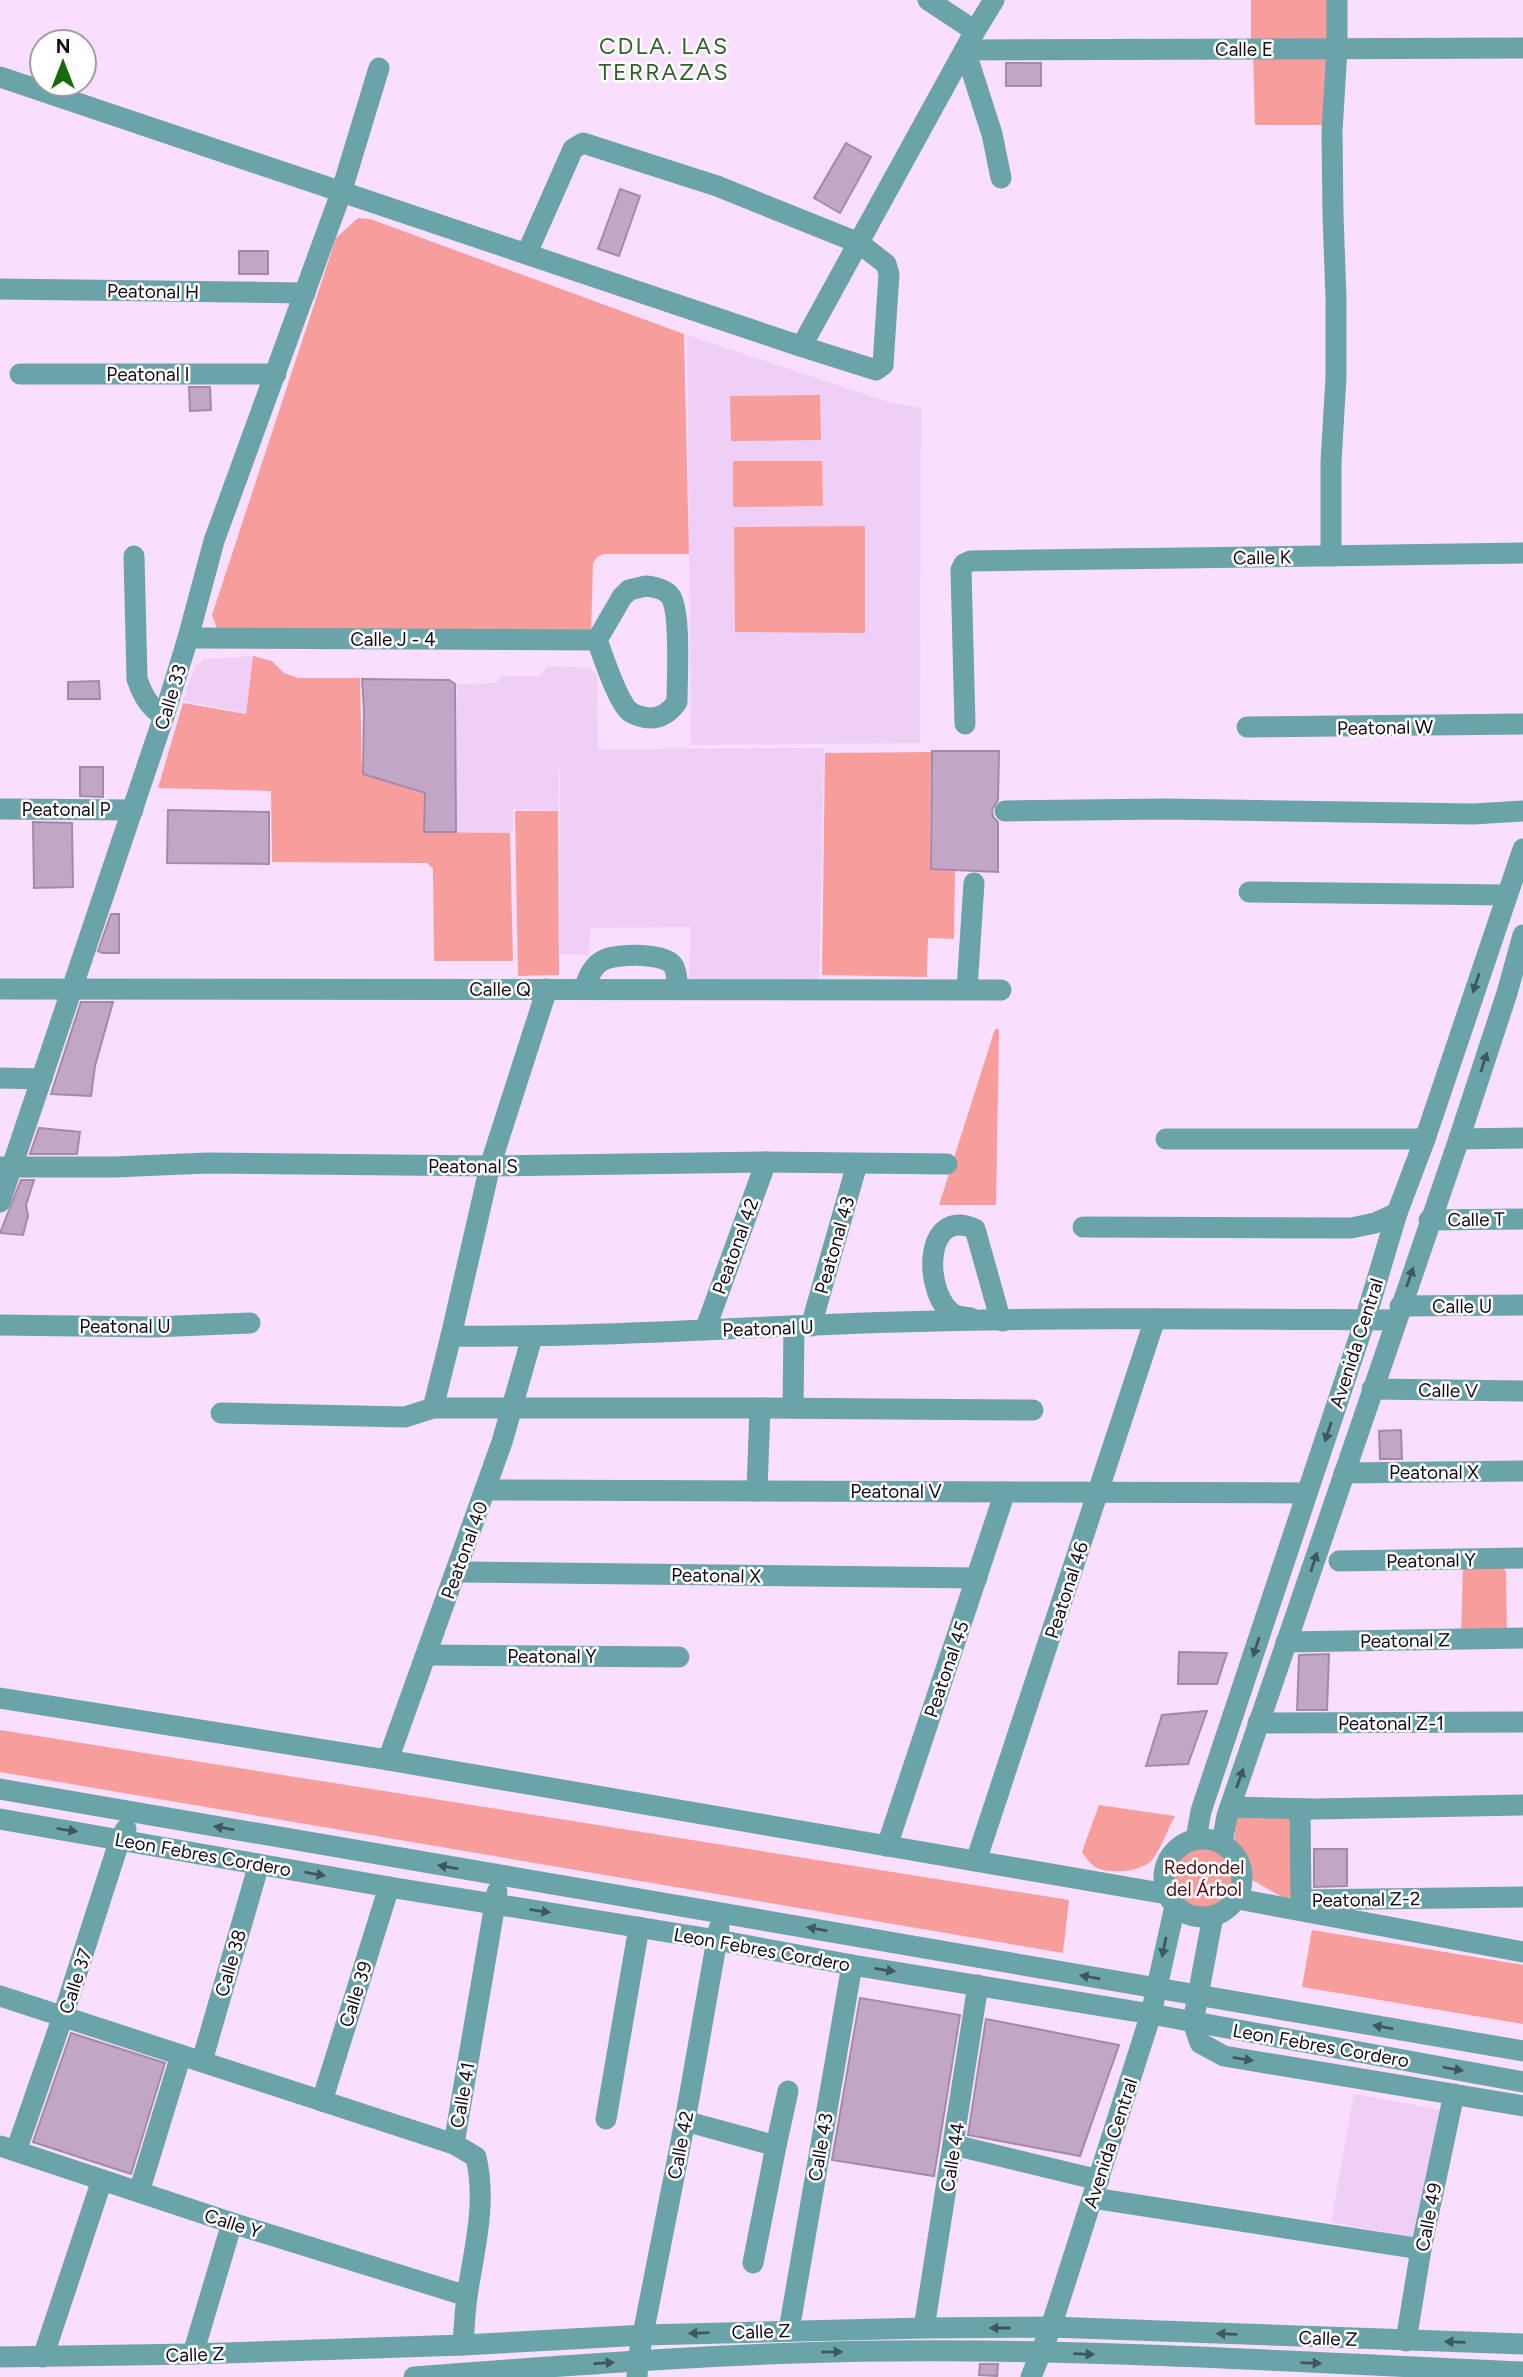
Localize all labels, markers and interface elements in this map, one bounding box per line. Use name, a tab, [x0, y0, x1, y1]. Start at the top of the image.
north arrow	[28, 28, 98, 98]
district label: CDLA. LAS TERRAZAS	[598, 32, 730, 86]
text: N	[56, 35, 70, 58]
street label: Calle E	[1215, 38, 1273, 61]
street label: Peatonal H	[107, 279, 199, 304]
street label: Peatonal I	[106, 363, 190, 386]
street label: Calle K	[1233, 545, 1292, 570]
street label: Calle J - 4	[350, 628, 436, 651]
street label: Calle 33	[150, 662, 191, 733]
street label: Peatonal W	[1337, 715, 1434, 740]
street label: Peatonal P	[21, 798, 111, 821]
one-way arrow	[1471, 973, 1481, 994]
street label: Calle Q	[469, 978, 531, 1001]
one-way arrow	[1479, 1052, 1490, 1073]
street label: Peatonal S	[428, 1155, 518, 1178]
street label: Peatonal 43	[810, 1194, 859, 1297]
street label: Peatonal 42	[707, 1195, 763, 1297]
street label: Calle T	[1447, 1207, 1505, 1231]
one-way arrow	[1405, 1267, 1416, 1288]
street label: Avenida Central	[1325, 1275, 1388, 1411]
street label: Calle U	[1432, 1295, 1492, 1318]
street label: Peatonal U	[79, 1315, 171, 1338]
street label: Peatonal U	[722, 1315, 814, 1342]
street label: Calle V	[1418, 1378, 1478, 1403]
one-way arrow	[1322, 1421, 1332, 1442]
street label: Peatonal X	[1389, 1461, 1479, 1484]
street label: Peatonal V	[850, 1480, 942, 1503]
street label: Peatonal 40	[436, 1498, 493, 1602]
street label: Peatonal 46	[1040, 1538, 1093, 1642]
street label: Peatonal Y	[1386, 1548, 1477, 1573]
one-way arrow	[1309, 1552, 1319, 1573]
street label: Peatonal X	[671, 1563, 761, 1588]
street label: Peatonal 45	[919, 1618, 974, 1721]
street label: Peatonal Z	[1360, 1628, 1450, 1653]
one-way arrow	[1250, 1637, 1261, 1658]
street label: Peatonal Y	[507, 1645, 597, 1668]
street label: Peatonal Z-1	[1338, 1712, 1444, 1735]
one-way arrow	[1235, 1767, 1246, 1788]
one-way arrow	[213, 1822, 235, 1833]
one-way arrow	[56, 1825, 78, 1836]
street label: Leon Febres Cordero	[113, 1828, 293, 1881]
park label: Redondel del Árbol	[1164, 1856, 1244, 1901]
one-way arrow	[437, 1861, 459, 1872]
one-way arrow	[305, 1869, 327, 1880]
street label: Peatonal Z-2	[1311, 1887, 1421, 1912]
one-way arrow	[529, 1906, 551, 1917]
street label: Leon Febres Cordero	[672, 1923, 852, 1976]
one-way arrow	[806, 1923, 828, 1934]
street label: Calle 38	[210, 1927, 251, 1999]
one-way arrow	[1159, 1936, 1170, 1958]
street label: Calle 37	[54, 1946, 97, 2017]
street label: Calle 39	[334, 1958, 377, 2030]
one-way arrow	[874, 1965, 896, 1976]
one-way arrow	[1079, 1971, 1101, 1982]
street label: Leon Febres Cordero	[1231, 2019, 1411, 2072]
one-way arrow	[1372, 2022, 1394, 2033]
one-way arrow	[1232, 2054, 1254, 2065]
street label: Calle 41	[445, 2060, 480, 2130]
one-way arrow	[1442, 2064, 1464, 2075]
street label: Avenida Central	[1079, 2075, 1142, 2211]
street label: Calle 42	[663, 2109, 698, 2181]
street label: Calle 43	[803, 2111, 838, 2183]
street label: Calle 44	[936, 2120, 969, 2194]
street label: Calle 49	[1411, 2181, 1446, 2253]
street label: Calle Y	[202, 2204, 265, 2244]
street label: Calle Z	[731, 2319, 791, 2344]
one-way arrow	[989, 2322, 1011, 2334]
street label: Calle Z	[1298, 2326, 1358, 2351]
one-way arrow	[688, 2327, 710, 2339]
one-way arrow	[1216, 2329, 1238, 2340]
one-way arrow	[1444, 2337, 1466, 2348]
street label: Calle Z	[165, 2342, 225, 2367]
one-way arrow	[821, 2346, 843, 2358]
one-way arrow	[1073, 2348, 1095, 2359]
one-way arrow	[594, 2357, 616, 2368]
one-way arrow	[1300, 2358, 1322, 2369]

